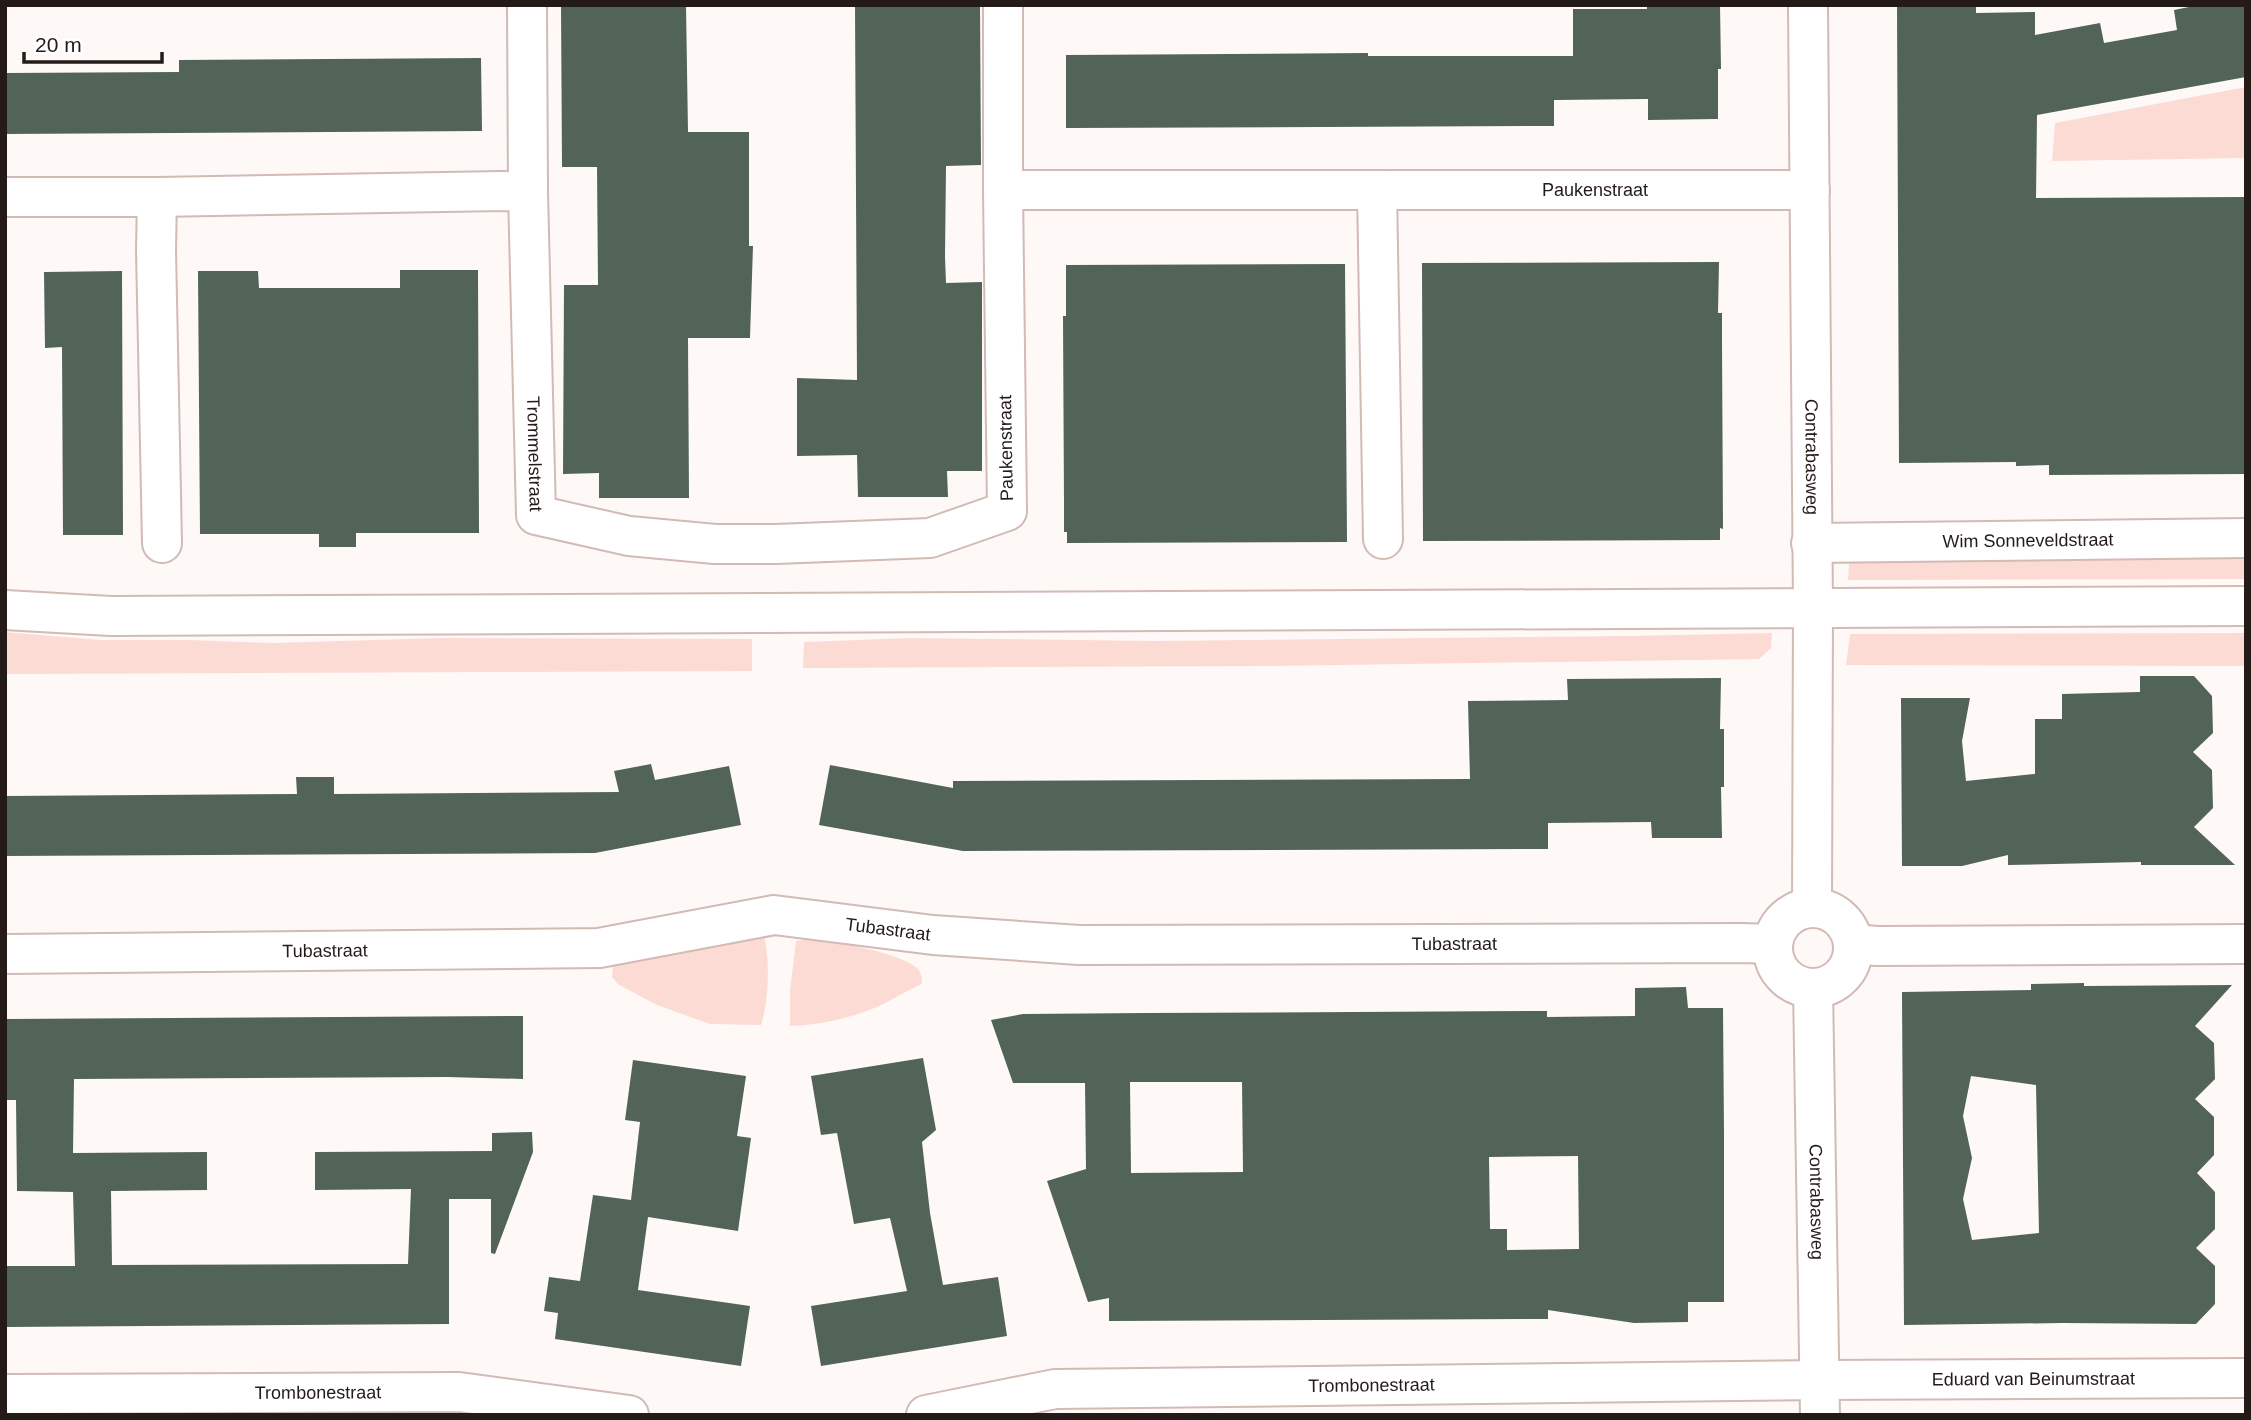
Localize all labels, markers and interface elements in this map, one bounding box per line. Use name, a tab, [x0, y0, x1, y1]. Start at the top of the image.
scale bar	[24, 21, 163, 65]
text: 20 m	[35, 33, 82, 56]
street label: Paukenstraat	[1542, 180, 1648, 200]
street label: Paukenstraat	[995, 395, 1017, 501]
street label: Trommelstraat	[523, 396, 546, 512]
street label: Contrabasweg	[1801, 399, 1822, 515]
street label: Wim Sonneveldstraat	[1942, 530, 2114, 551]
street label: Tubastraat	[844, 914, 932, 945]
street label: Tubastraat	[1412, 934, 1497, 954]
street label: Tubastraat	[282, 940, 368, 961]
street label: Contrabasweg	[1806, 1144, 1827, 1260]
street label: Eduard van Beinumstraat	[1932, 1369, 2135, 1389]
street label: Trombonestraat	[1308, 1375, 1435, 1396]
street label: Trombonestraat	[255, 1382, 381, 1403]

